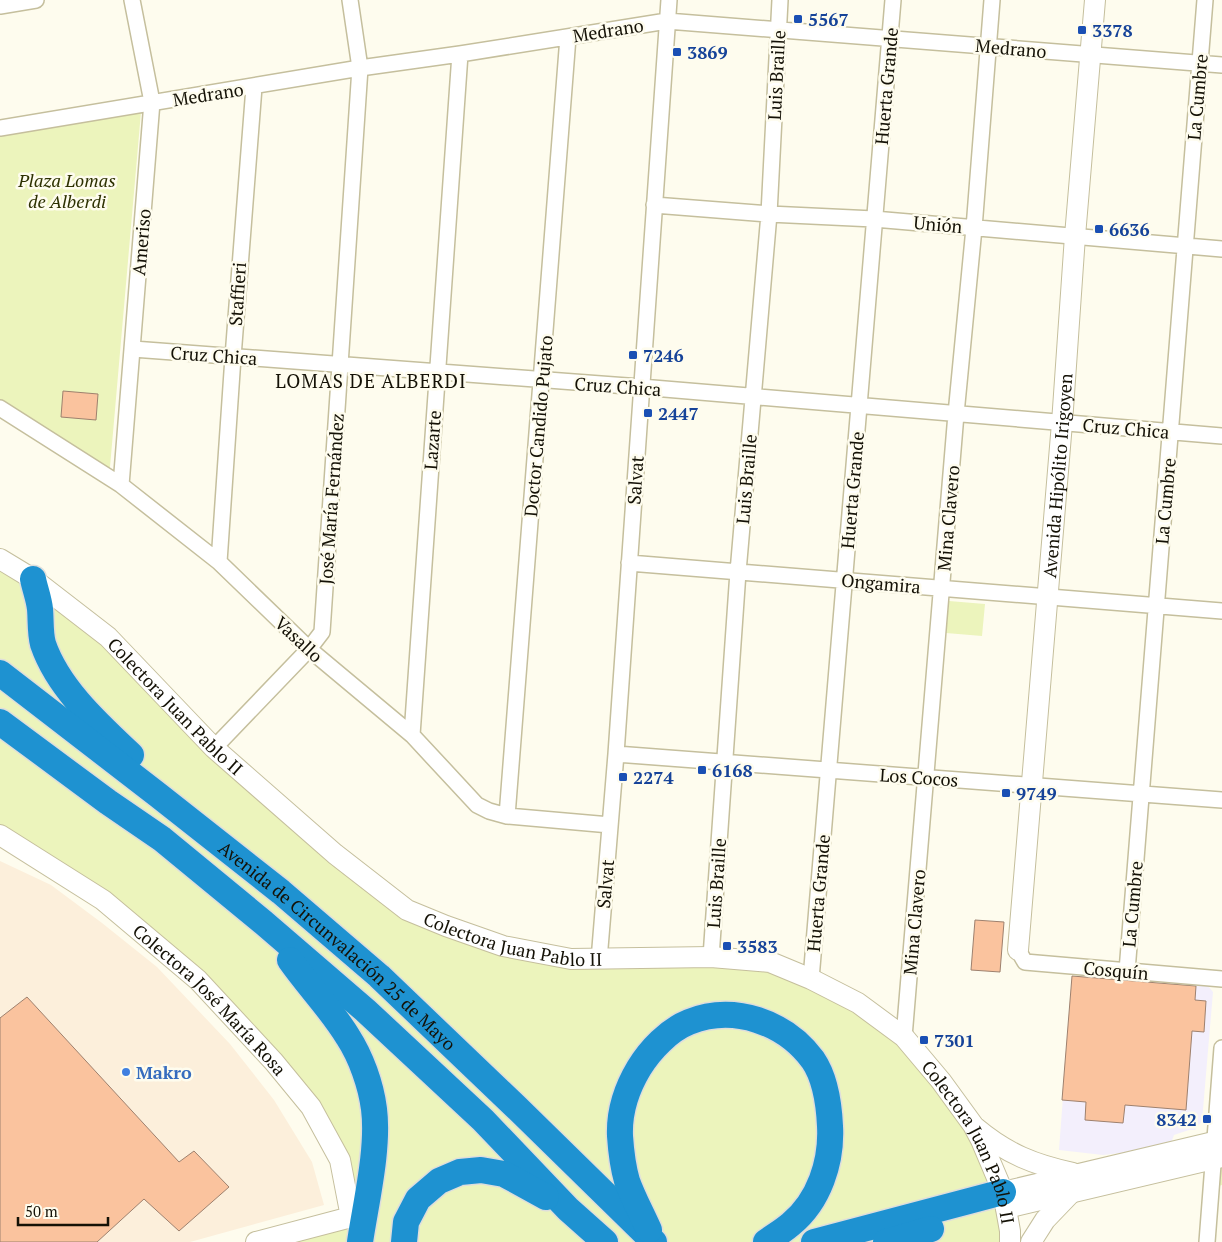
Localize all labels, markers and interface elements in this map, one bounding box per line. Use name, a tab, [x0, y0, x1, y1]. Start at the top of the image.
place label: 5567	[808, 7, 849, 31]
street label: Medrano	[571, 13, 645, 47]
marker: 5567	[792, 13, 804, 25]
place label: 3378	[1092, 18, 1133, 42]
marker: 3378	[1076, 24, 1088, 36]
street label: Huerta Grande	[869, 26, 903, 146]
street label: Luis Braille	[762, 29, 790, 121]
street label: Medrano	[974, 33, 1048, 63]
place label: 3869	[687, 40, 728, 64]
marker: 3869	[671, 46, 683, 58]
street label: La Cumbre	[1181, 53, 1213, 141]
street label: Medrano	[171, 77, 245, 111]
park label: Plaza Lomas de Alberdi	[17, 168, 116, 213]
street label: Ameriso	[126, 208, 156, 276]
street label: Unión	[913, 210, 964, 238]
place label: 6636	[1109, 217, 1150, 241]
marker: 6636	[1093, 223, 1105, 235]
street label: Staffieri	[223, 261, 251, 327]
street label: Doctor Candido Pujato	[518, 334, 558, 518]
street label: Cruz Chica	[170, 340, 258, 370]
place label: 7246	[643, 343, 684, 367]
marker: 7246	[627, 349, 639, 361]
district label: LOMAS DE ALBERDI	[275, 368, 467, 393]
street label: Cruz Chica	[574, 371, 662, 401]
street label: Avenida Hipólito Irigoyen	[1037, 372, 1077, 579]
place label: 2447	[658, 401, 699, 425]
marker: 2447	[642, 407, 654, 419]
street label: Lazarte	[418, 409, 446, 471]
street label: Cruz Chica	[1082, 412, 1170, 444]
street label: José María Fernández	[313, 413, 349, 585]
street label: Huerta Grande	[835, 430, 869, 550]
street label: Luis Braille	[730, 433, 762, 525]
street label: Salvat	[621, 454, 649, 505]
street label: La Cumbre	[1149, 457, 1181, 545]
street label: Mina Clavero	[931, 464, 965, 572]
street label: Ongamira	[840, 568, 922, 598]
street label: Vasallo	[270, 611, 328, 667]
street label: Colectora Juan Pablo II	[103, 632, 248, 780]
place label: 6168	[712, 758, 753, 782]
street label: Los Cocos	[879, 762, 959, 792]
marker: 6168	[696, 764, 708, 776]
place label: 2274	[633, 765, 675, 789]
marker: 2274	[617, 771, 629, 783]
place label: 9749	[1016, 781, 1057, 805]
marker: 9749	[1000, 787, 1012, 799]
street label: Huerta Grande	[801, 833, 835, 953]
street label: Avenida de Circunvalación 25 de Mayo	[214, 836, 461, 1055]
street label: Luis Braille	[701, 837, 731, 929]
street label: Salvat	[591, 858, 619, 909]
street label: La Cumbre	[1116, 860, 1148, 948]
street label: Mina Clavero	[897, 868, 931, 976]
street label: Colectora Juan Pablo II	[420, 906, 602, 971]
street label: Colectora José María Rosa	[128, 918, 292, 1080]
place label: 3583	[737, 934, 778, 958]
marker: 3583	[721, 940, 733, 952]
street label: Cosquín	[1082, 955, 1150, 985]
place label: 7301	[934, 1028, 975, 1052]
marker: 7301	[918, 1034, 930, 1046]
street label: Colectora Juan Pablo II	[917, 1055, 1020, 1226]
place label: Makro	[136, 1060, 192, 1084]
marker: Makro	[120, 1066, 132, 1078]
place label: 8342	[1156, 1107, 1197, 1131]
marker: 8342	[1201, 1113, 1213, 1125]
scale bar	[18, 1194, 108, 1226]
text: 50 m	[25, 1201, 58, 1221]

